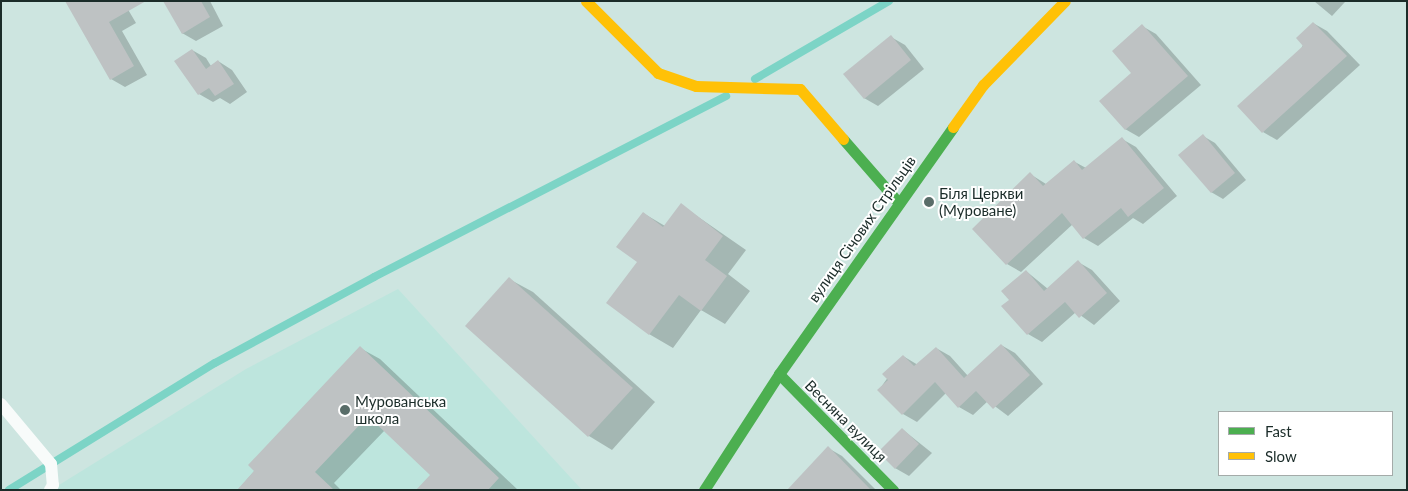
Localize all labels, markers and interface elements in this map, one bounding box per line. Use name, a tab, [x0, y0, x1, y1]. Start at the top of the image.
street label: вулиця Січових Стрільців	[805, 152, 919, 306]
place label: Біля Церкви (Муроване)	[939, 184, 1023, 219]
marker: Біля Церкви (Муроване)	[923, 196, 935, 208]
street label: Весняна вулиця	[801, 376, 891, 466]
place label: Мурованська школа	[355, 392, 446, 427]
marker: Мурованська школа	[339, 404, 351, 416]
legend	[1218, 411, 1393, 476]
text: Fast	[1265, 422, 1292, 440]
text: Slow	[1265, 447, 1297, 465]

